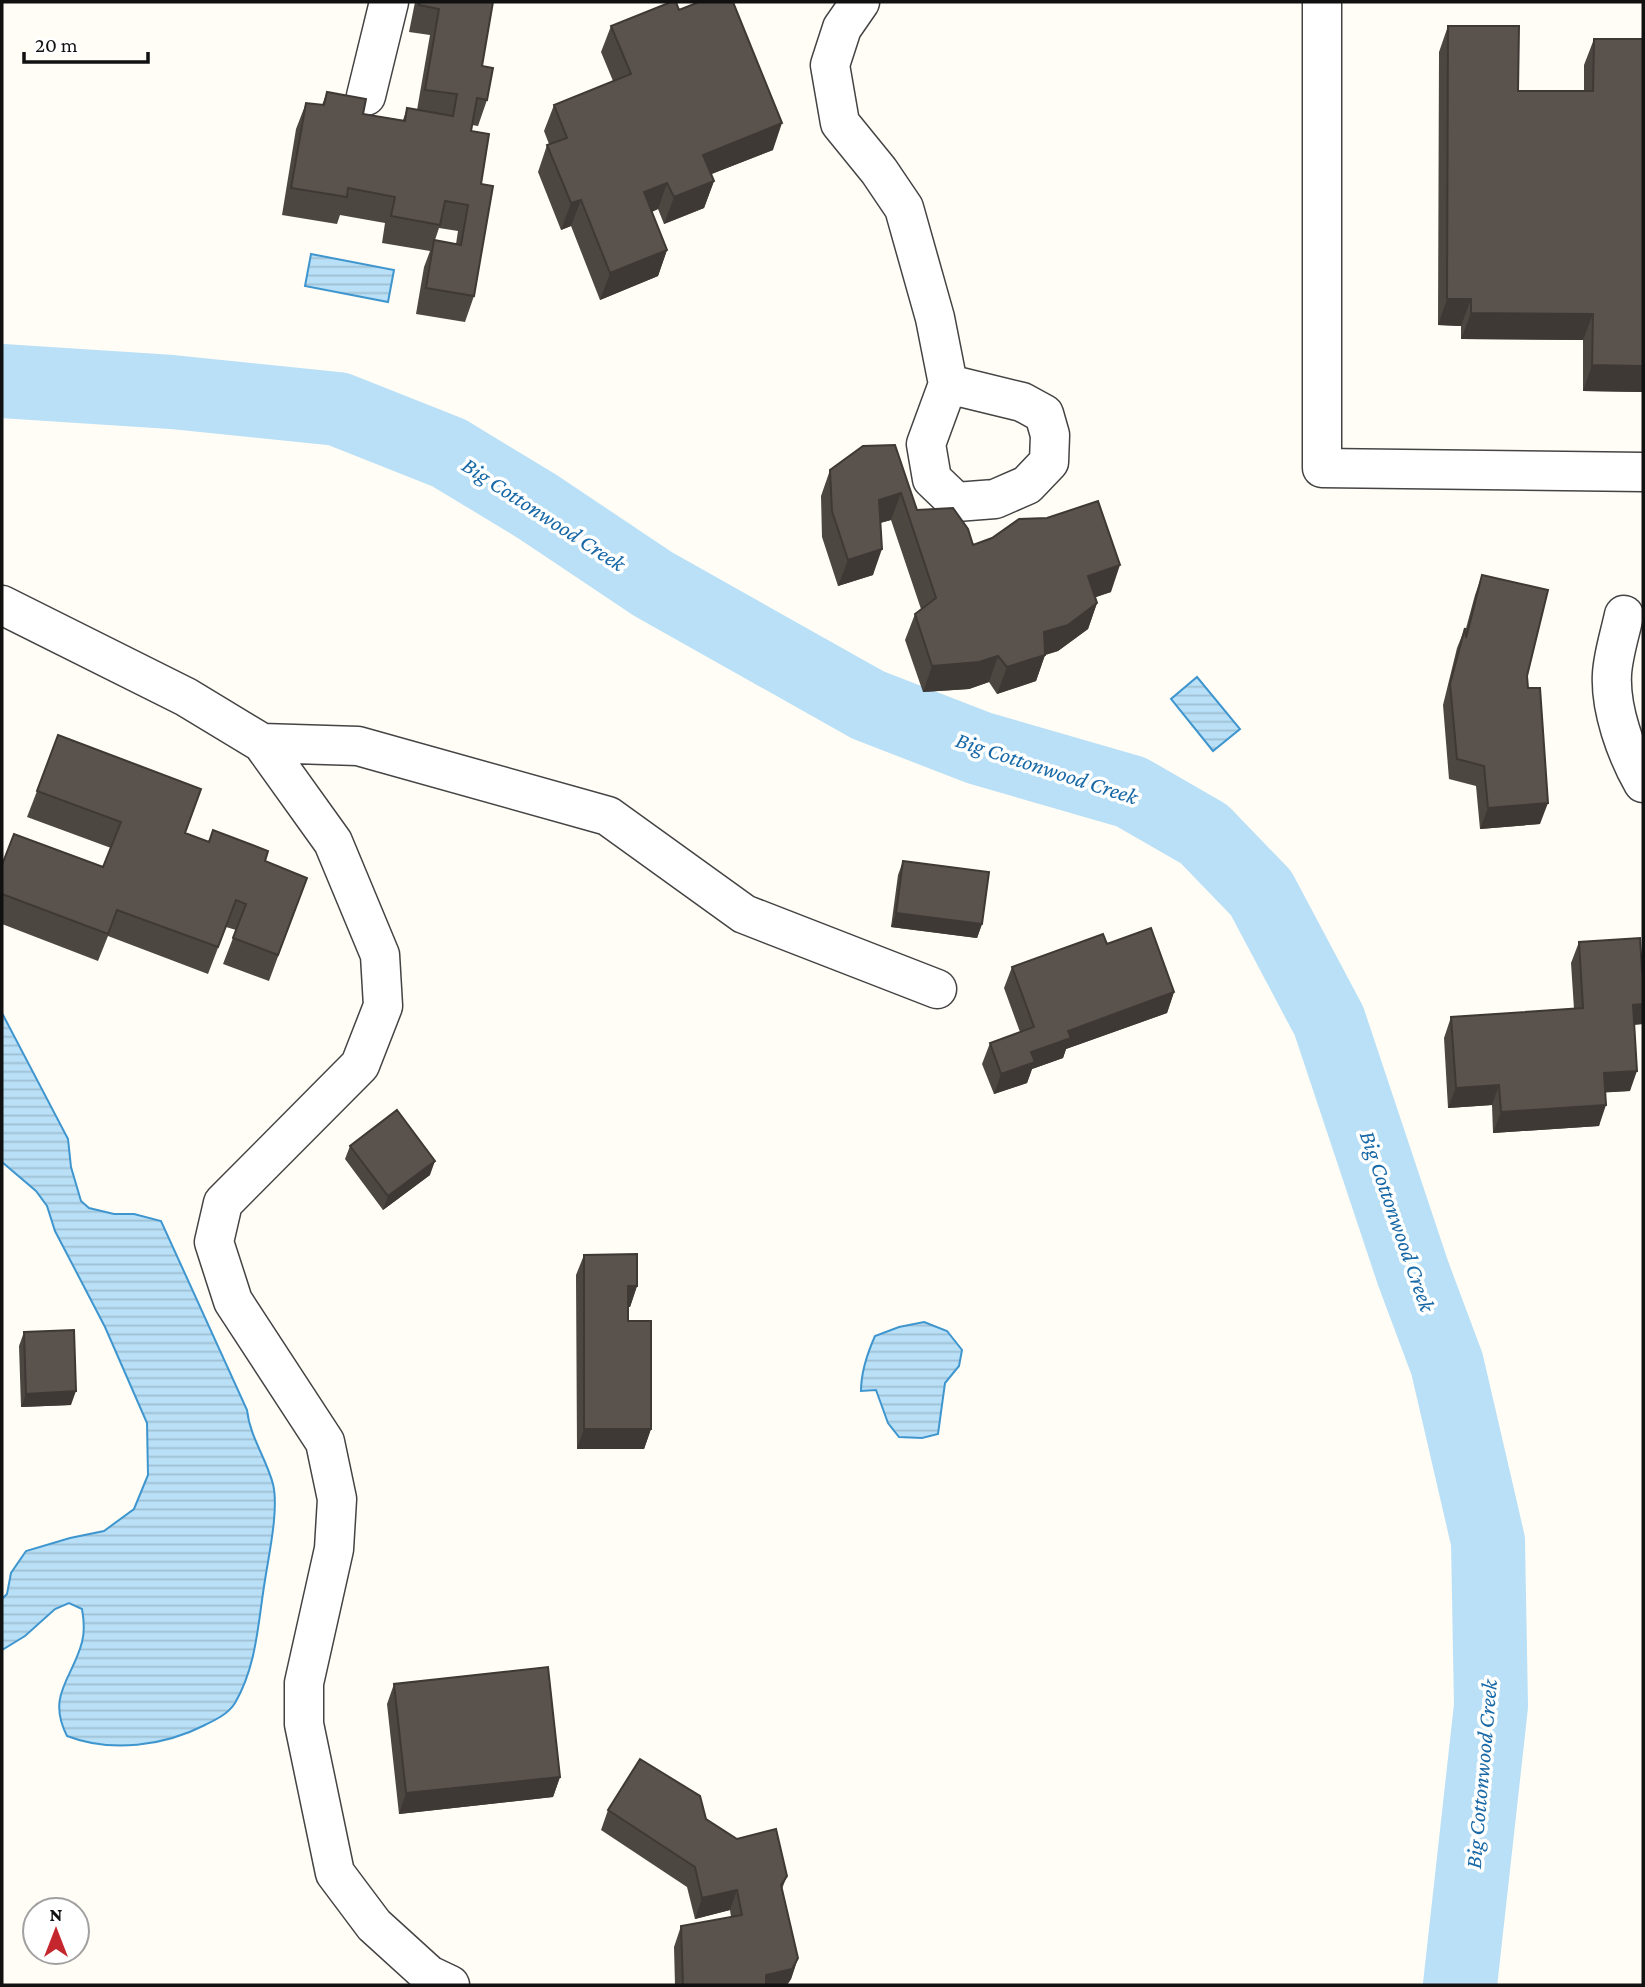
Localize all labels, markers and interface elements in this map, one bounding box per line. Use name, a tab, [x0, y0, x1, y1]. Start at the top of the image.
scale bar	[24, 21, 149, 65]
text: 20 m	[35, 33, 78, 57]
water label: Big Cottonwood Creek	[457, 451, 631, 577]
water label: Big Cottonwood Creek	[953, 726, 1142, 810]
water label: Big Cottonwood Creek	[1355, 1127, 1441, 1316]
water label: Big Cottonwood Creek	[1460, 1677, 1502, 1870]
north arrow	[21, 1896, 91, 1966]
text: N	[50, 1904, 63, 1925]

